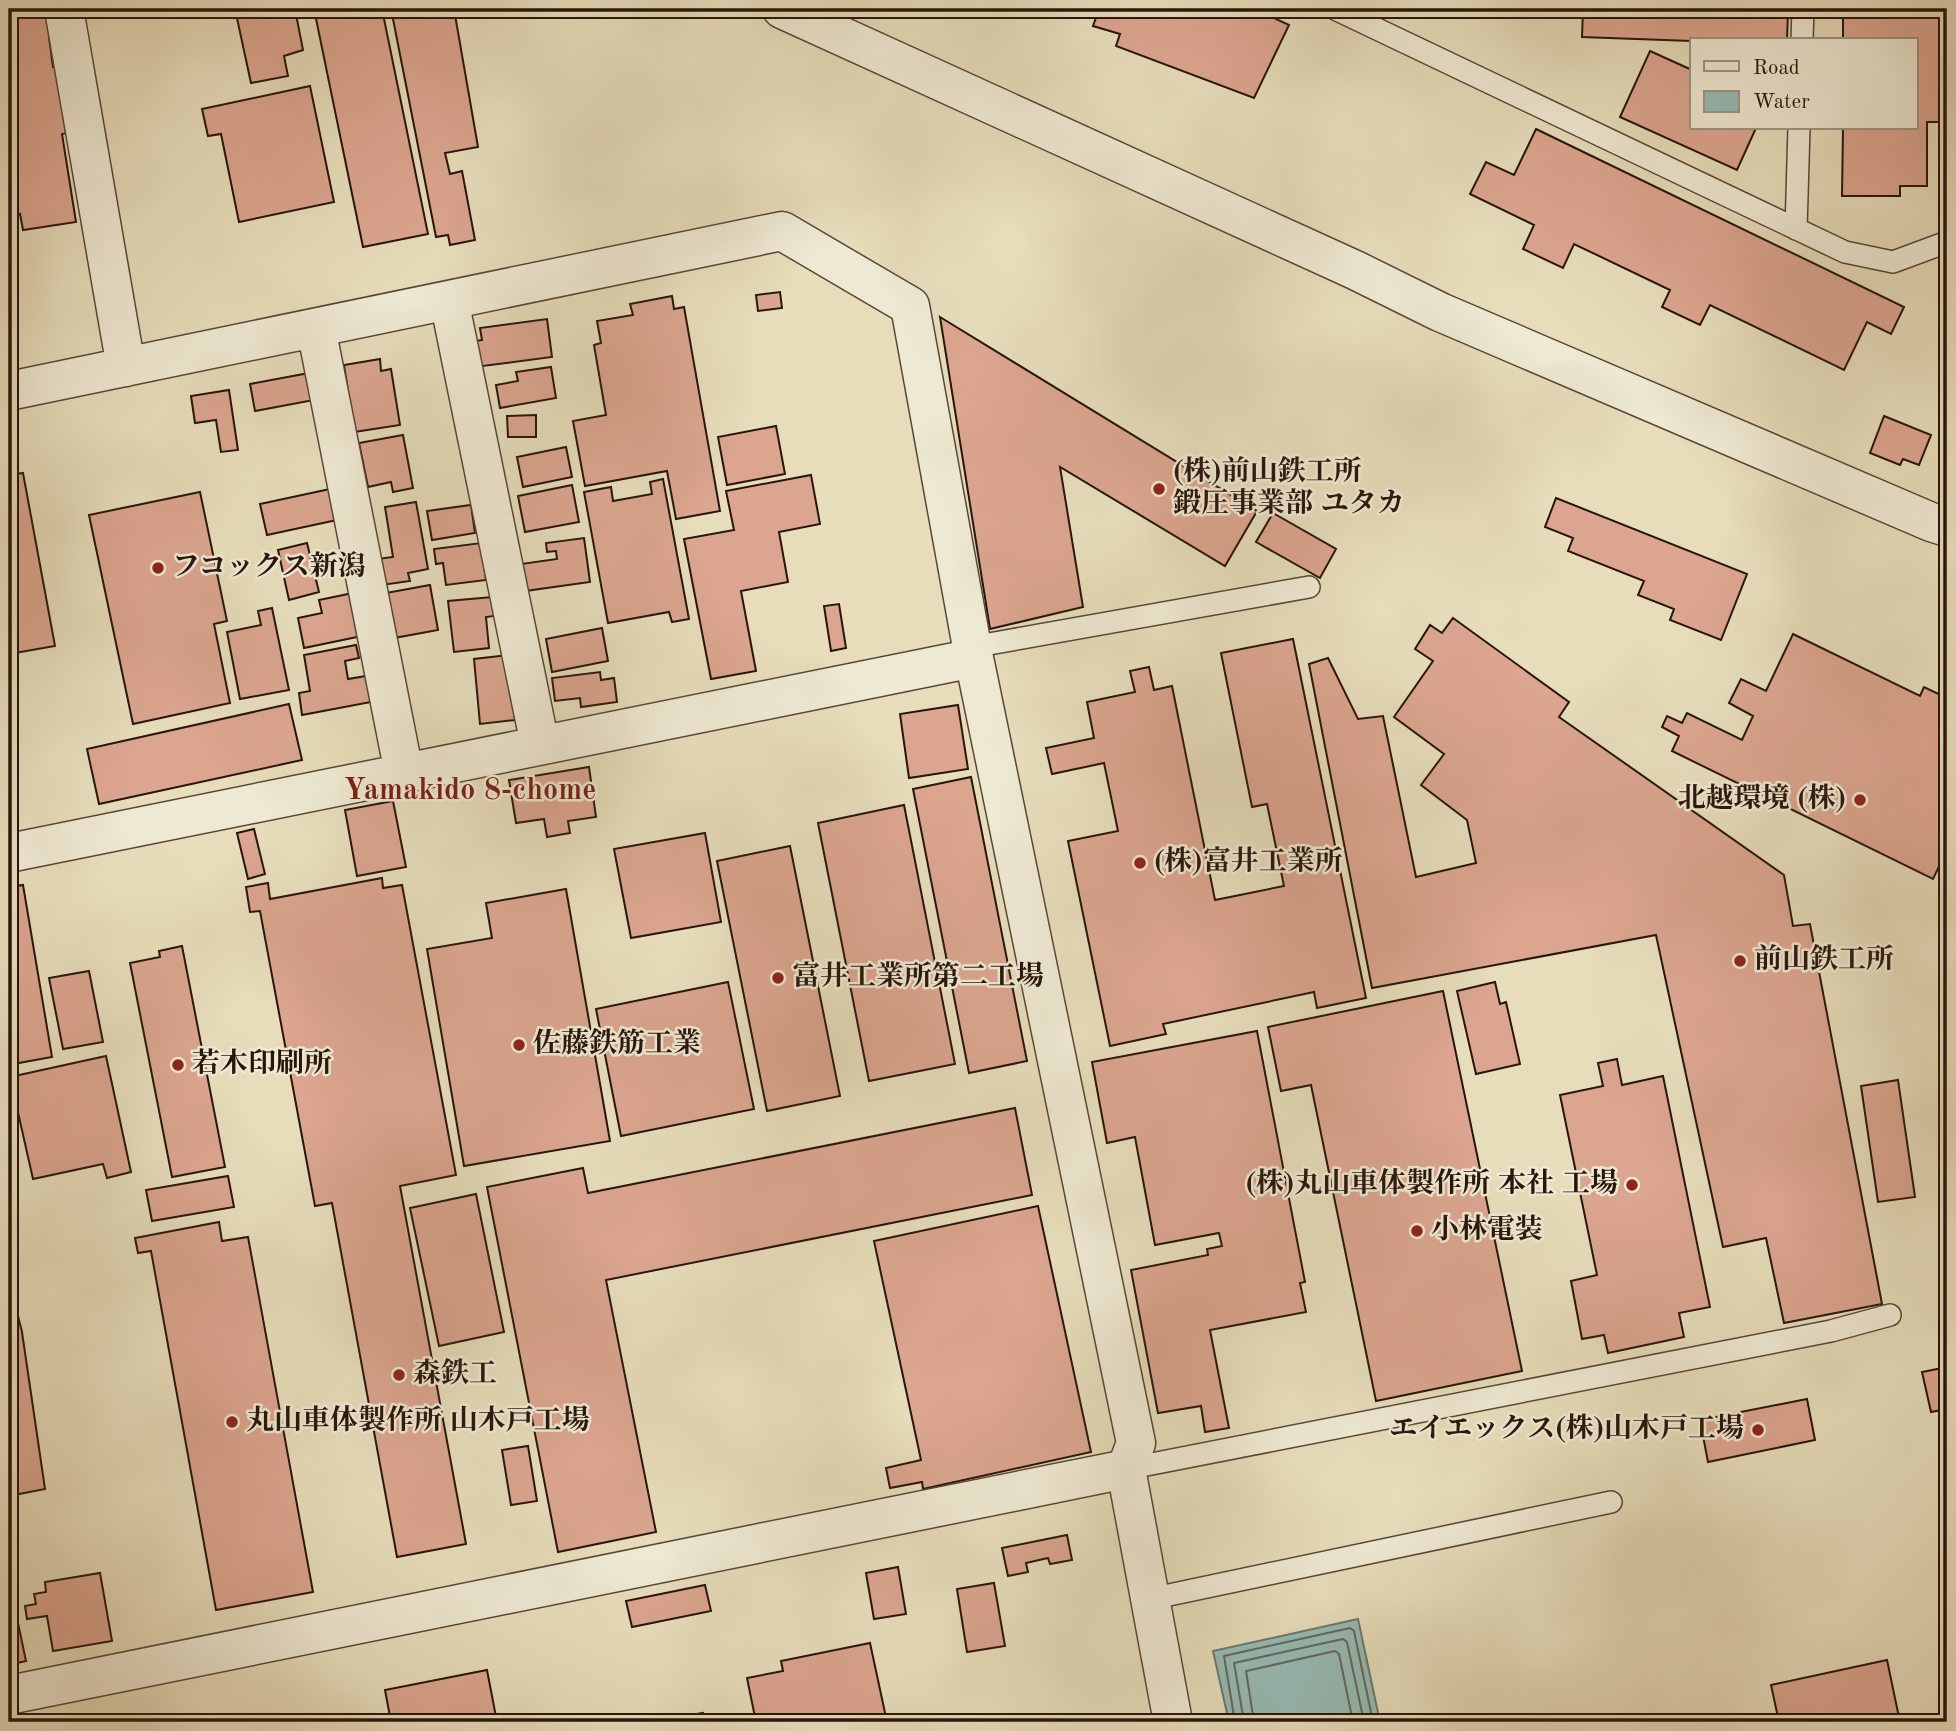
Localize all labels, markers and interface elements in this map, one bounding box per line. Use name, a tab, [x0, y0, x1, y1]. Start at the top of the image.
legend	[1690, 38, 1918, 130]
text: Road	[1753, 58, 1800, 79]
text: Water	[1753, 92, 1810, 113]
place label: (株)前山鉄工所 鍛圧事業部 ユタカ	[1173, 455, 1405, 519]
marker: (株)前山鉄工所 鍛圧事業部 ユタカ	[1151, 481, 1167, 497]
place label: フコックス新潟	[172, 551, 366, 582]
marker: フコックス新潟	[150, 560, 166, 576]
district label: Yamakido 8-chome	[344, 776, 596, 806]
place label: 北越環境 (株)	[1677, 783, 1846, 814]
marker: 北越環境 (株)	[1852, 792, 1868, 808]
place label: (株)富井工業所	[1154, 846, 1343, 877]
marker: (株)富井工業所	[1132, 855, 1148, 871]
place label: 前山鉄工所	[1754, 943, 1894, 975]
marker: 前山鉄工所	[1732, 953, 1748, 969]
place label: 富井工業所第二工場	[792, 961, 1044, 992]
marker: 富井工業所第二工場	[770, 970, 786, 986]
place label: 佐藤鉄筋工業	[533, 1028, 701, 1059]
marker: 佐藤鉄筋工業	[511, 1037, 527, 1053]
place label: 若木印刷所	[192, 1048, 332, 1079]
marker: 若木印刷所	[170, 1057, 186, 1073]
place label: (株)丸山車体製作所 本社 工場	[1246, 1168, 1618, 1199]
marker: (株)丸山車体製作所 本社 工場	[1624, 1177, 1640, 1193]
place label: 小林電装	[1431, 1214, 1543, 1245]
marker: 小林電装	[1409, 1223, 1425, 1239]
place label: 森鉄工	[413, 1358, 497, 1389]
marker: 森鉄工	[391, 1367, 407, 1383]
place label: 丸山車体製作所 山木戸工場	[246, 1405, 590, 1436]
place label: エイエックス(株)山木戸工場	[1389, 1413, 1744, 1444]
marker: 丸山車体製作所 山木戸工場	[224, 1414, 240, 1430]
marker: エイエックス(株)山木戸工場	[1750, 1422, 1766, 1438]

